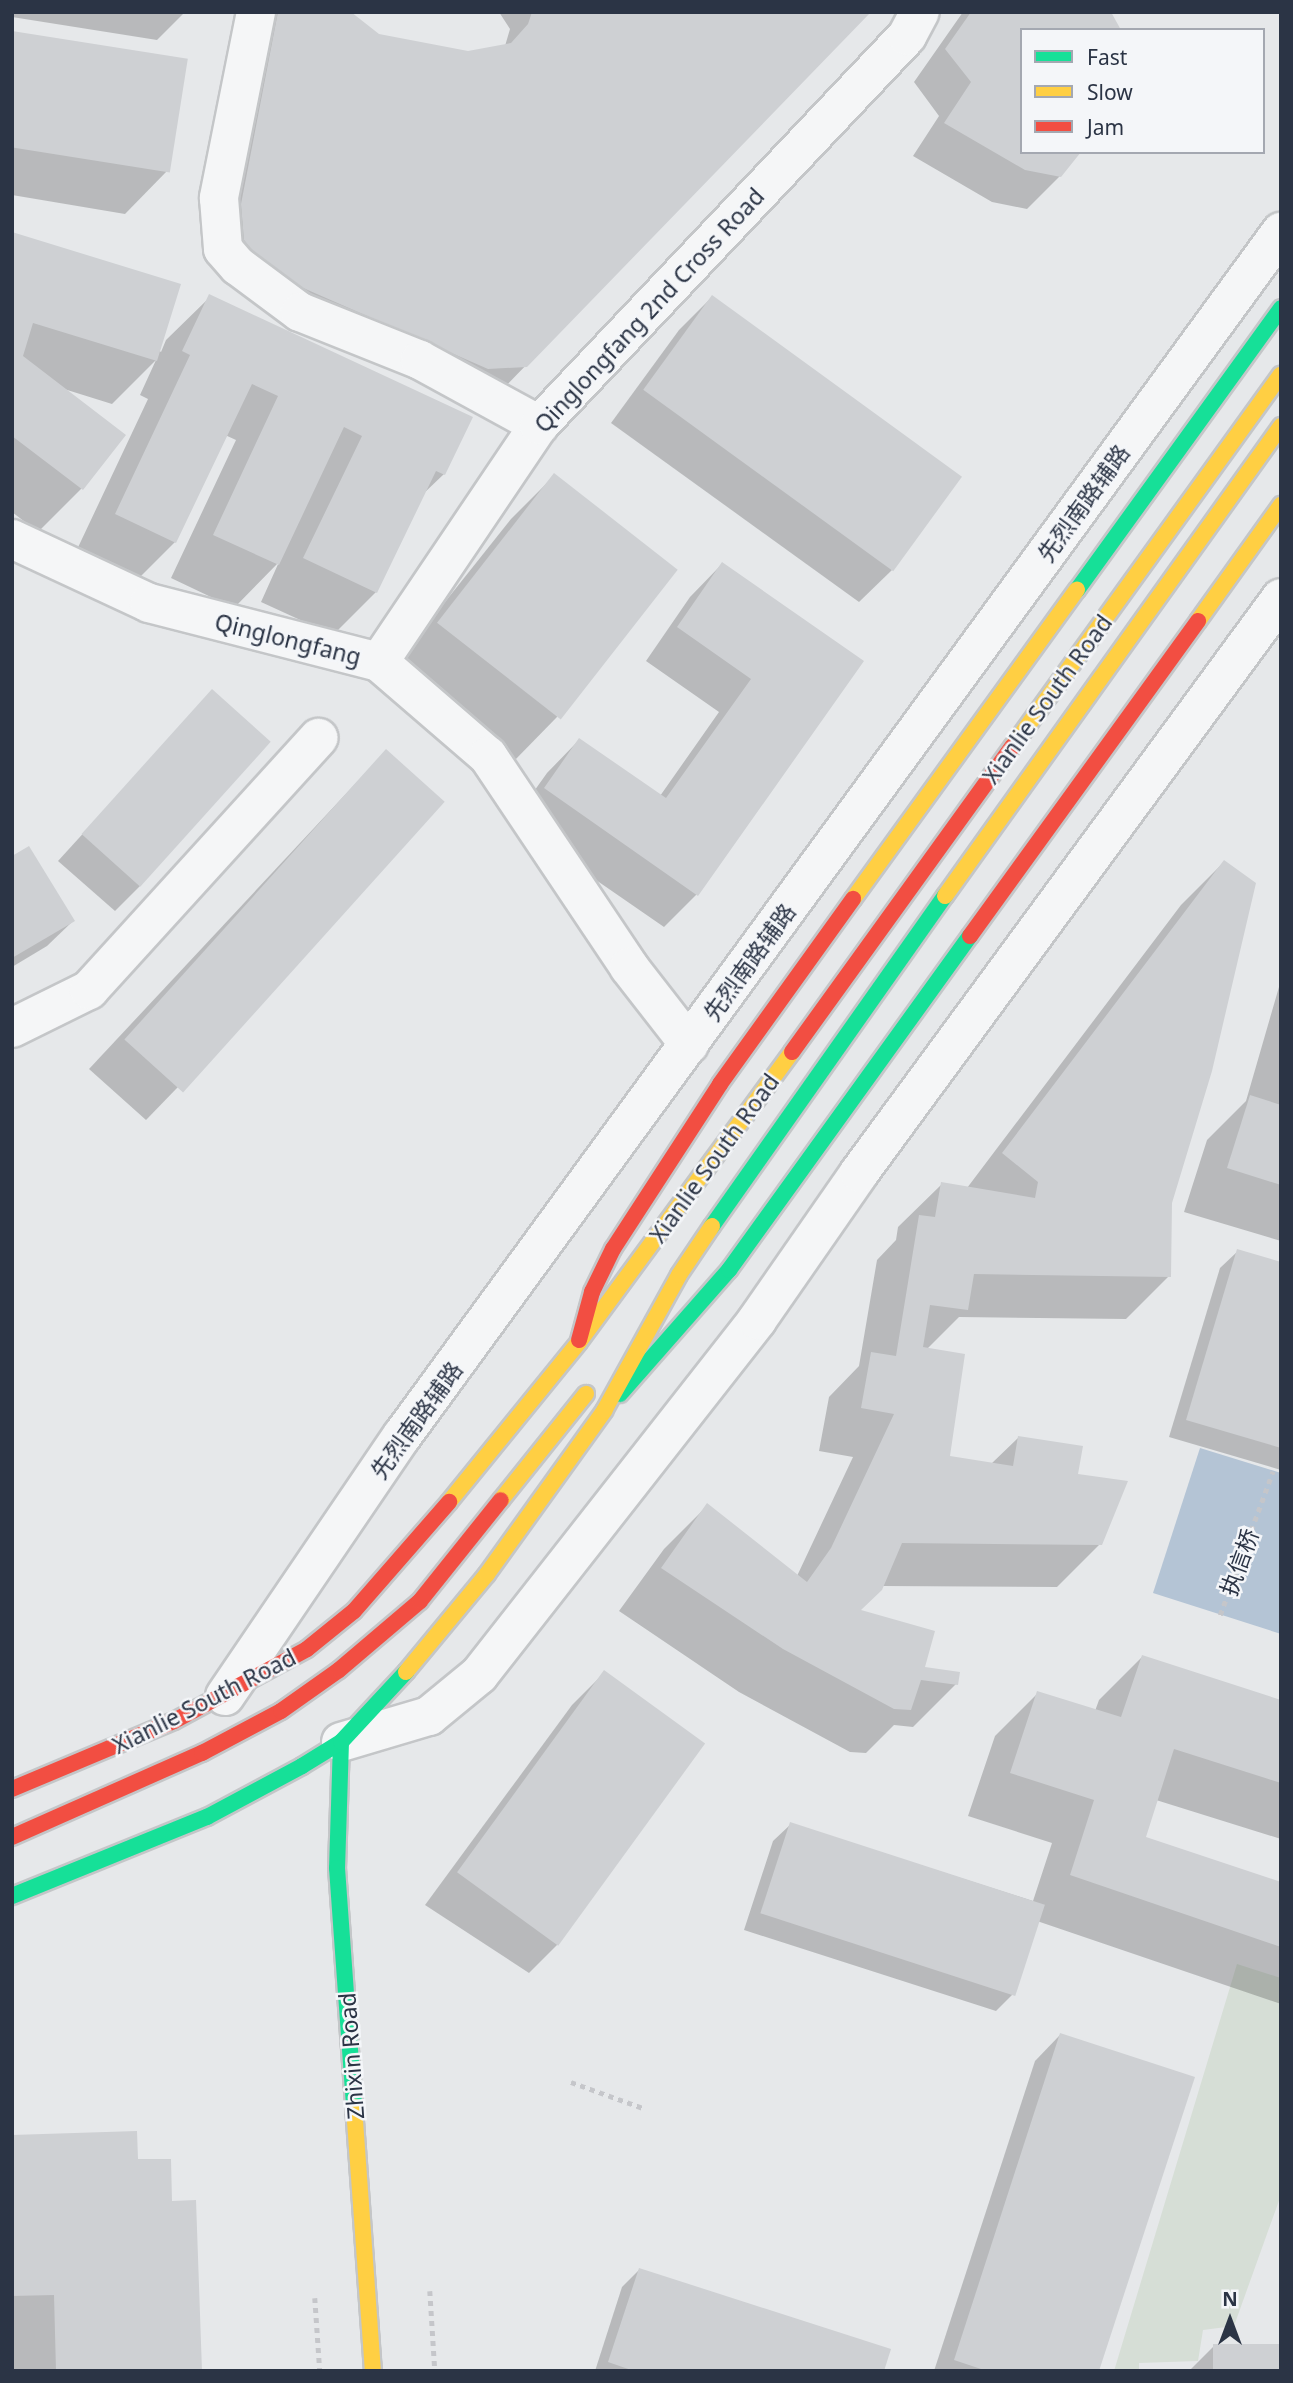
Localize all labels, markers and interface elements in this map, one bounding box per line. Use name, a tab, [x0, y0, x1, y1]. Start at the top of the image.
legend	[1020, 28, 1265, 154]
text: Fast	[1087, 43, 1127, 71]
text: Slow	[1087, 78, 1133, 106]
text: Jam	[1087, 113, 1124, 141]
street label: Qinglongfang 2nd Cross Road	[528, 182, 770, 438]
street label: 先烈南路辅路	[1031, 439, 1135, 567]
street label: Qinglongfang	[212, 608, 364, 670]
street label: Xianlie South Road	[977, 609, 1117, 789]
street label: 先烈南路辅路	[697, 898, 801, 1026]
street label: Xianlie South Road	[644, 1068, 784, 1248]
street label: 先烈南路辅路	[364, 1356, 468, 1484]
street label: 执信桥	[1214, 1525, 1264, 1599]
street label: Xianlie South Road	[108, 1643, 300, 1759]
street label: Zhixin Road	[333, 1992, 369, 2120]
north arrow	[1195, 2285, 1265, 2355]
text: N	[1222, 2286, 1238, 2312]

